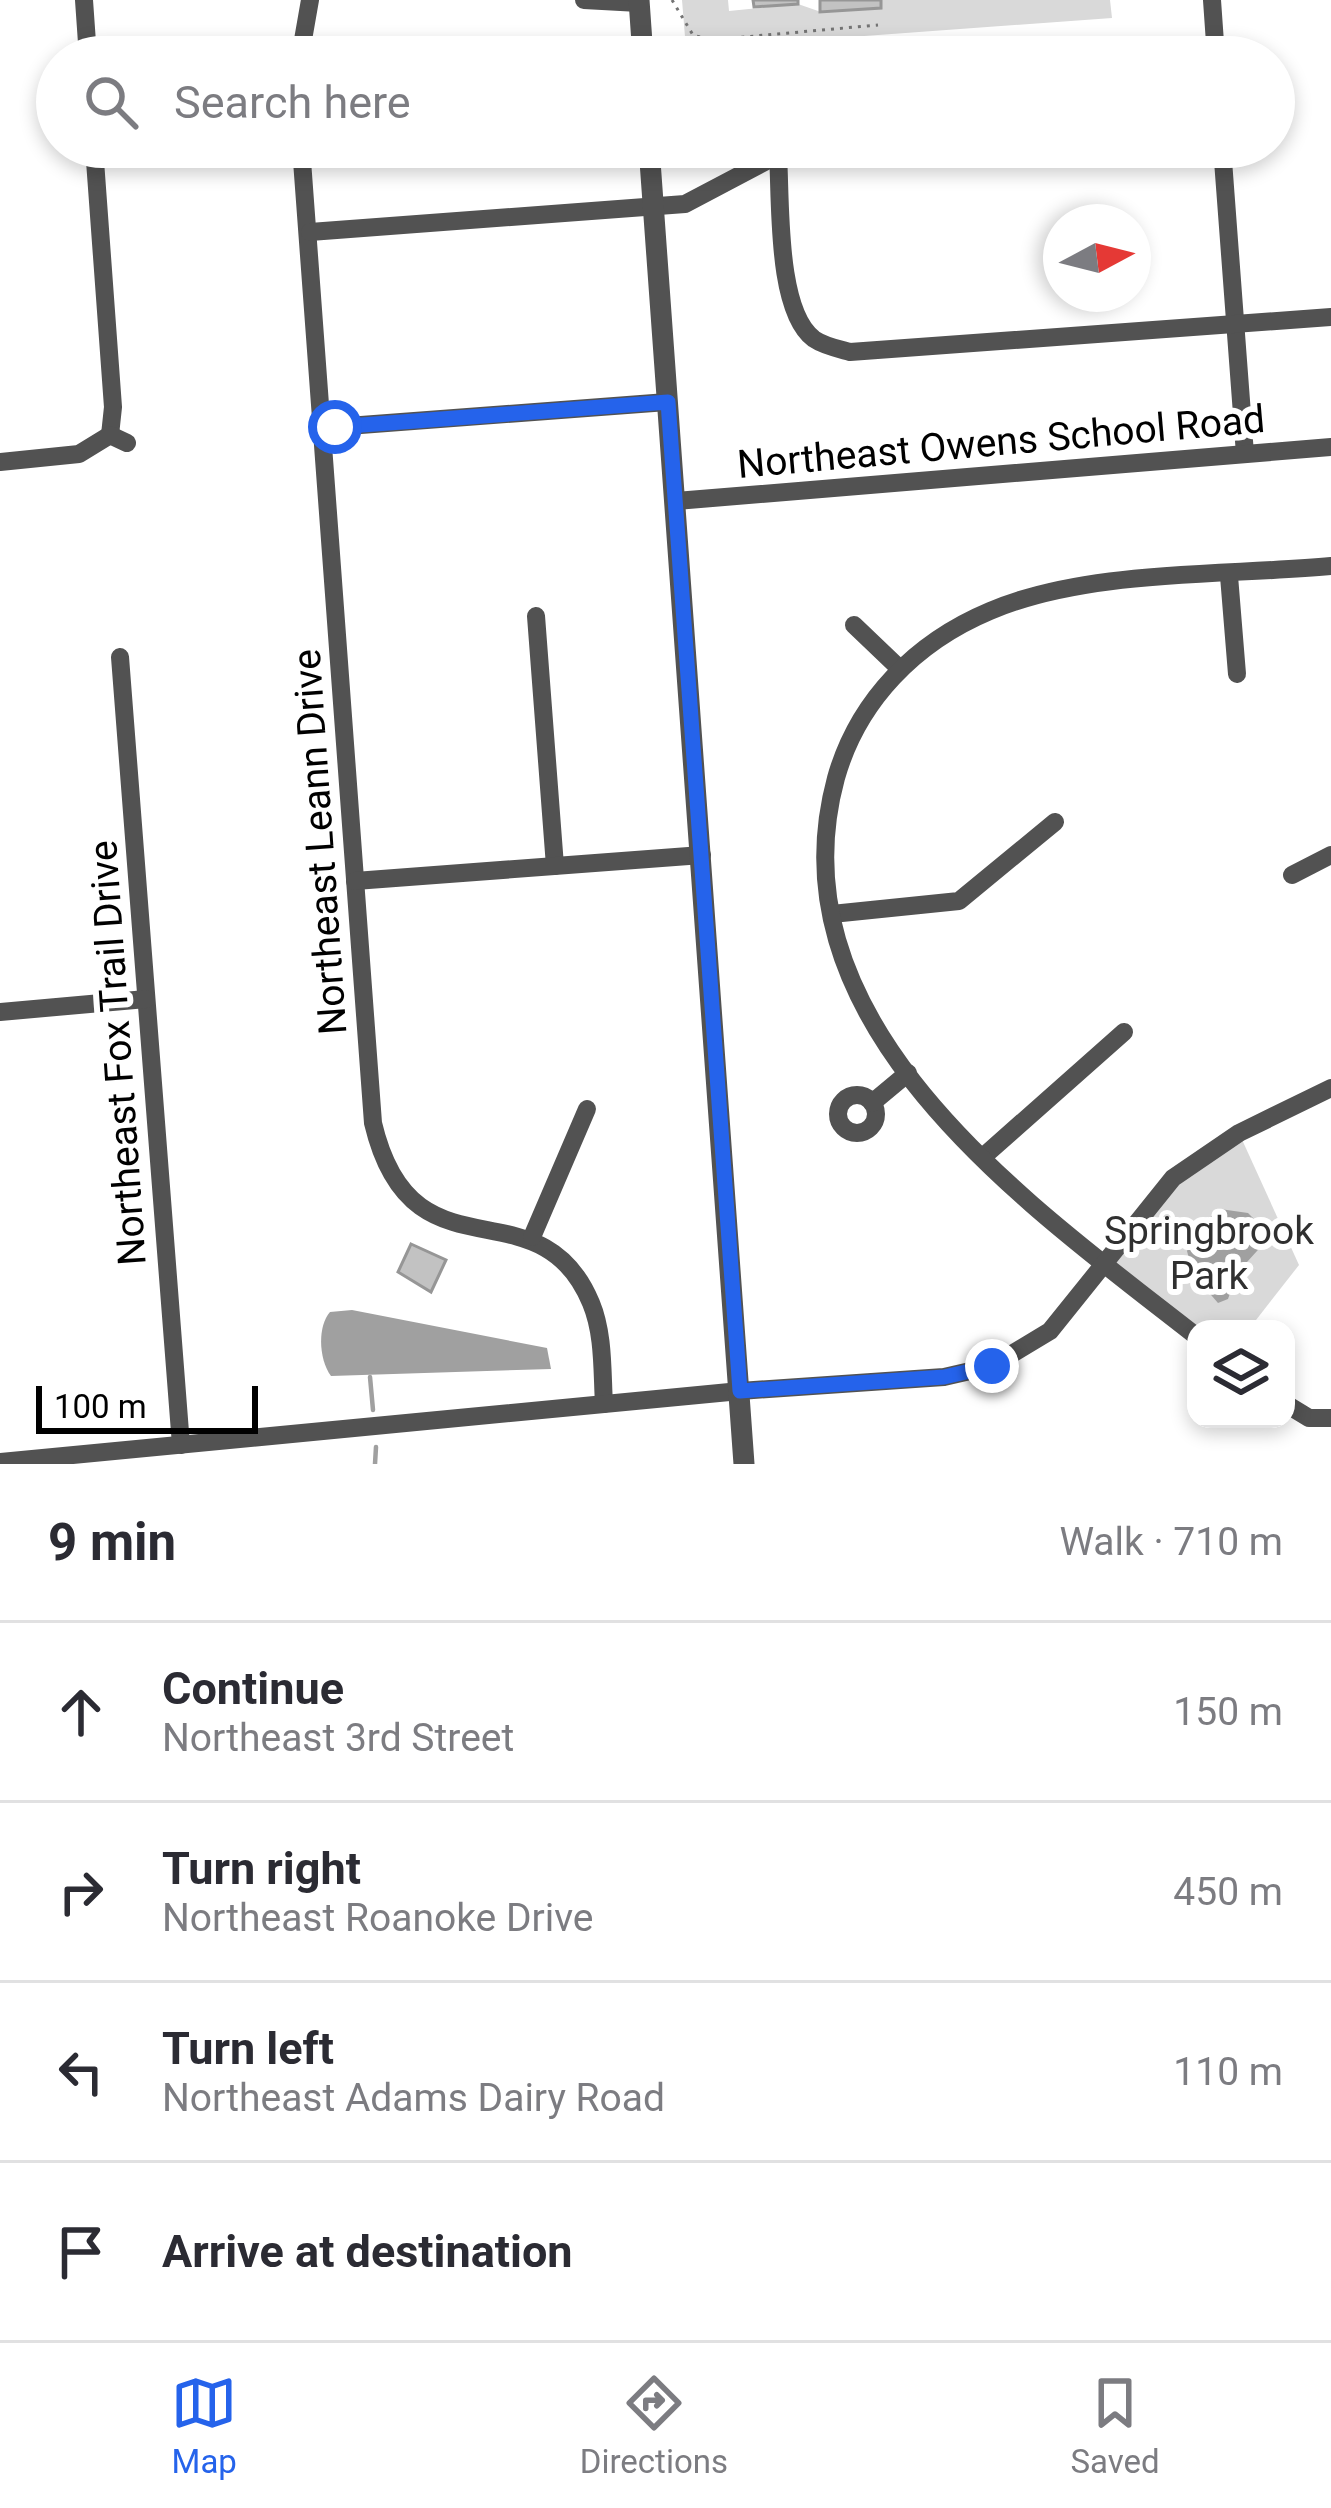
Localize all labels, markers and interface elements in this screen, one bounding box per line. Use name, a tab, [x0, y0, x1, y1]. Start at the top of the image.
search box	[36, 36, 1295, 168]
icon: search	[78, 69, 144, 135]
text: Search here	[174, 76, 411, 129]
north arrow	[1043, 204, 1151, 312]
street label: Northeast Owens School Road	[735, 396, 1267, 488]
route start	[308, 400, 362, 454]
street label: Northeast Leann Drive	[284, 648, 356, 1036]
street label: Northeast Fox Trail Drive	[80, 839, 156, 1267]
park label: Springbrook Park	[1104, 1208, 1314, 1299]
map controls	[1187, 1320, 1295, 1428]
button: layers	[1187, 1320, 1295, 1428]
route end	[965, 1339, 1019, 1393]
scale bar	[36, 1380, 258, 1433]
text: 100 m	[54, 1387, 147, 1426]
text: 9 min	[48, 1513, 176, 1572]
text: Walk · 710 m	[1059, 1519, 1283, 1565]
text: Continue	[162, 1662, 344, 1715]
icon: ahead	[48, 1679, 114, 1745]
text: 150 m	[1173, 1689, 1283, 1735]
text: Northeast 3rd Street	[162, 1715, 514, 1761]
text: Turn right	[162, 1842, 361, 1895]
icon: right	[48, 1859, 114, 1925]
text: 450 m	[1173, 1869, 1283, 1915]
text: Northeast Roanoke Drive	[162, 1895, 594, 1941]
text: Turn left	[162, 2022, 334, 2075]
icon: left	[48, 2039, 114, 2105]
text: 110 m	[1173, 2049, 1283, 2095]
text: Northeast Adams Dairy Road	[162, 2075, 665, 2121]
icon: arrive	[48, 2219, 114, 2285]
text: Arrive at destination	[162, 2225, 573, 2278]
tab: Map	[171, 2370, 237, 2481]
tab: Directions	[580, 2370, 728, 2481]
tab: Saved	[1071, 2370, 1160, 2481]

